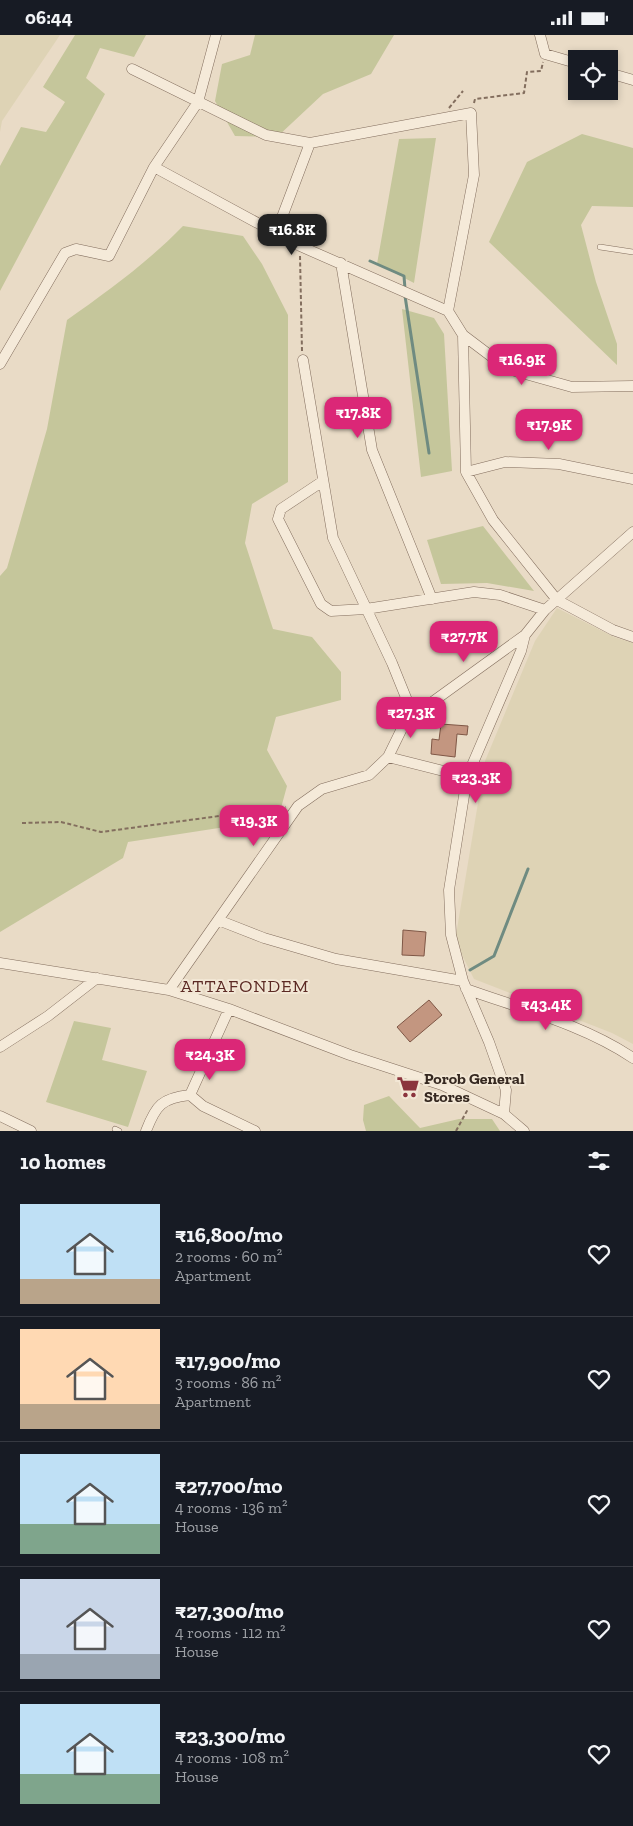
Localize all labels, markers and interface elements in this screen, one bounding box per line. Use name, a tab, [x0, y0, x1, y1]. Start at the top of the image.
text: 06:44	[25, 6, 73, 29]
map controls	[568, 50, 618, 100]
button: locate	[568, 50, 618, 100]
pin: ₹16.8K	[251, 213, 333, 256]
text: ₹16.8K	[269, 220, 315, 239]
pin: ₹16.9K	[481, 343, 563, 386]
text: ₹16.9K	[499, 350, 545, 369]
pin: ₹17.8K	[317, 397, 399, 439]
text: ₹17.8K	[335, 403, 381, 422]
pin: ₹17.9K	[508, 409, 590, 451]
text: ₹17.9K	[526, 415, 572, 434]
pin: ₹27.7K	[423, 621, 505, 663]
text: ₹27.7K	[441, 627, 487, 646]
pin: ₹27.3K	[370, 697, 452, 739]
text: ₹27.3K	[387, 703, 435, 722]
pin: ₹23.3K	[435, 761, 517, 804]
text: ₹23.3K	[452, 768, 500, 787]
pin: ₹19.3K	[213, 805, 295, 847]
text: ₹19.3K	[231, 811, 277, 830]
district label: ATTAFONDEM	[181, 975, 309, 997]
pin: ₹43.4K	[505, 989, 587, 1031]
text: ₹43.4K	[521, 995, 571, 1014]
pin: ₹24.3K	[169, 1039, 251, 1081]
text: ₹24.3K	[185, 1045, 235, 1064]
place label: Porob General Stores	[424, 1069, 525, 1106]
supermarket icon: Porob General Stores	[395, 1074, 421, 1100]
icon: filters	[585, 1147, 613, 1175]
text: 10 homes	[20, 1149, 106, 1174]
text: ₹16,800/mo	[175, 1222, 283, 1247]
icon: home	[60, 1224, 120, 1284]
icon: heart	[585, 1240, 613, 1268]
text: 2 rooms · 60 m²	[175, 1247, 282, 1266]
text: Apartment	[175, 1266, 251, 1285]
text: ₹17,900/mo	[175, 1348, 281, 1373]
icon: home	[60, 1349, 120, 1409]
icon: heart	[585, 1365, 613, 1393]
text: 3 rooms · 86 m²	[175, 1373, 281, 1392]
text: Apartment	[175, 1392, 251, 1411]
text: ₹27,700/mo	[175, 1473, 282, 1498]
icon: home	[60, 1474, 120, 1534]
icon: heart	[585, 1490, 613, 1518]
text: 4 rooms · 136 m²	[175, 1498, 287, 1517]
text: House	[175, 1517, 218, 1536]
text: ₹27,300/mo	[175, 1598, 284, 1623]
icon: home	[60, 1599, 120, 1659]
icon: heart	[585, 1615, 613, 1643]
text: 4 rooms · 112 m²	[175, 1623, 286, 1642]
text: House	[175, 1642, 218, 1661]
text: ₹23,300/mo	[175, 1723, 285, 1748]
icon: home	[60, 1724, 120, 1784]
icon: heart	[585, 1740, 613, 1768]
text: 4 rooms · 108 m²	[175, 1748, 289, 1767]
text: House	[175, 1767, 218, 1786]

